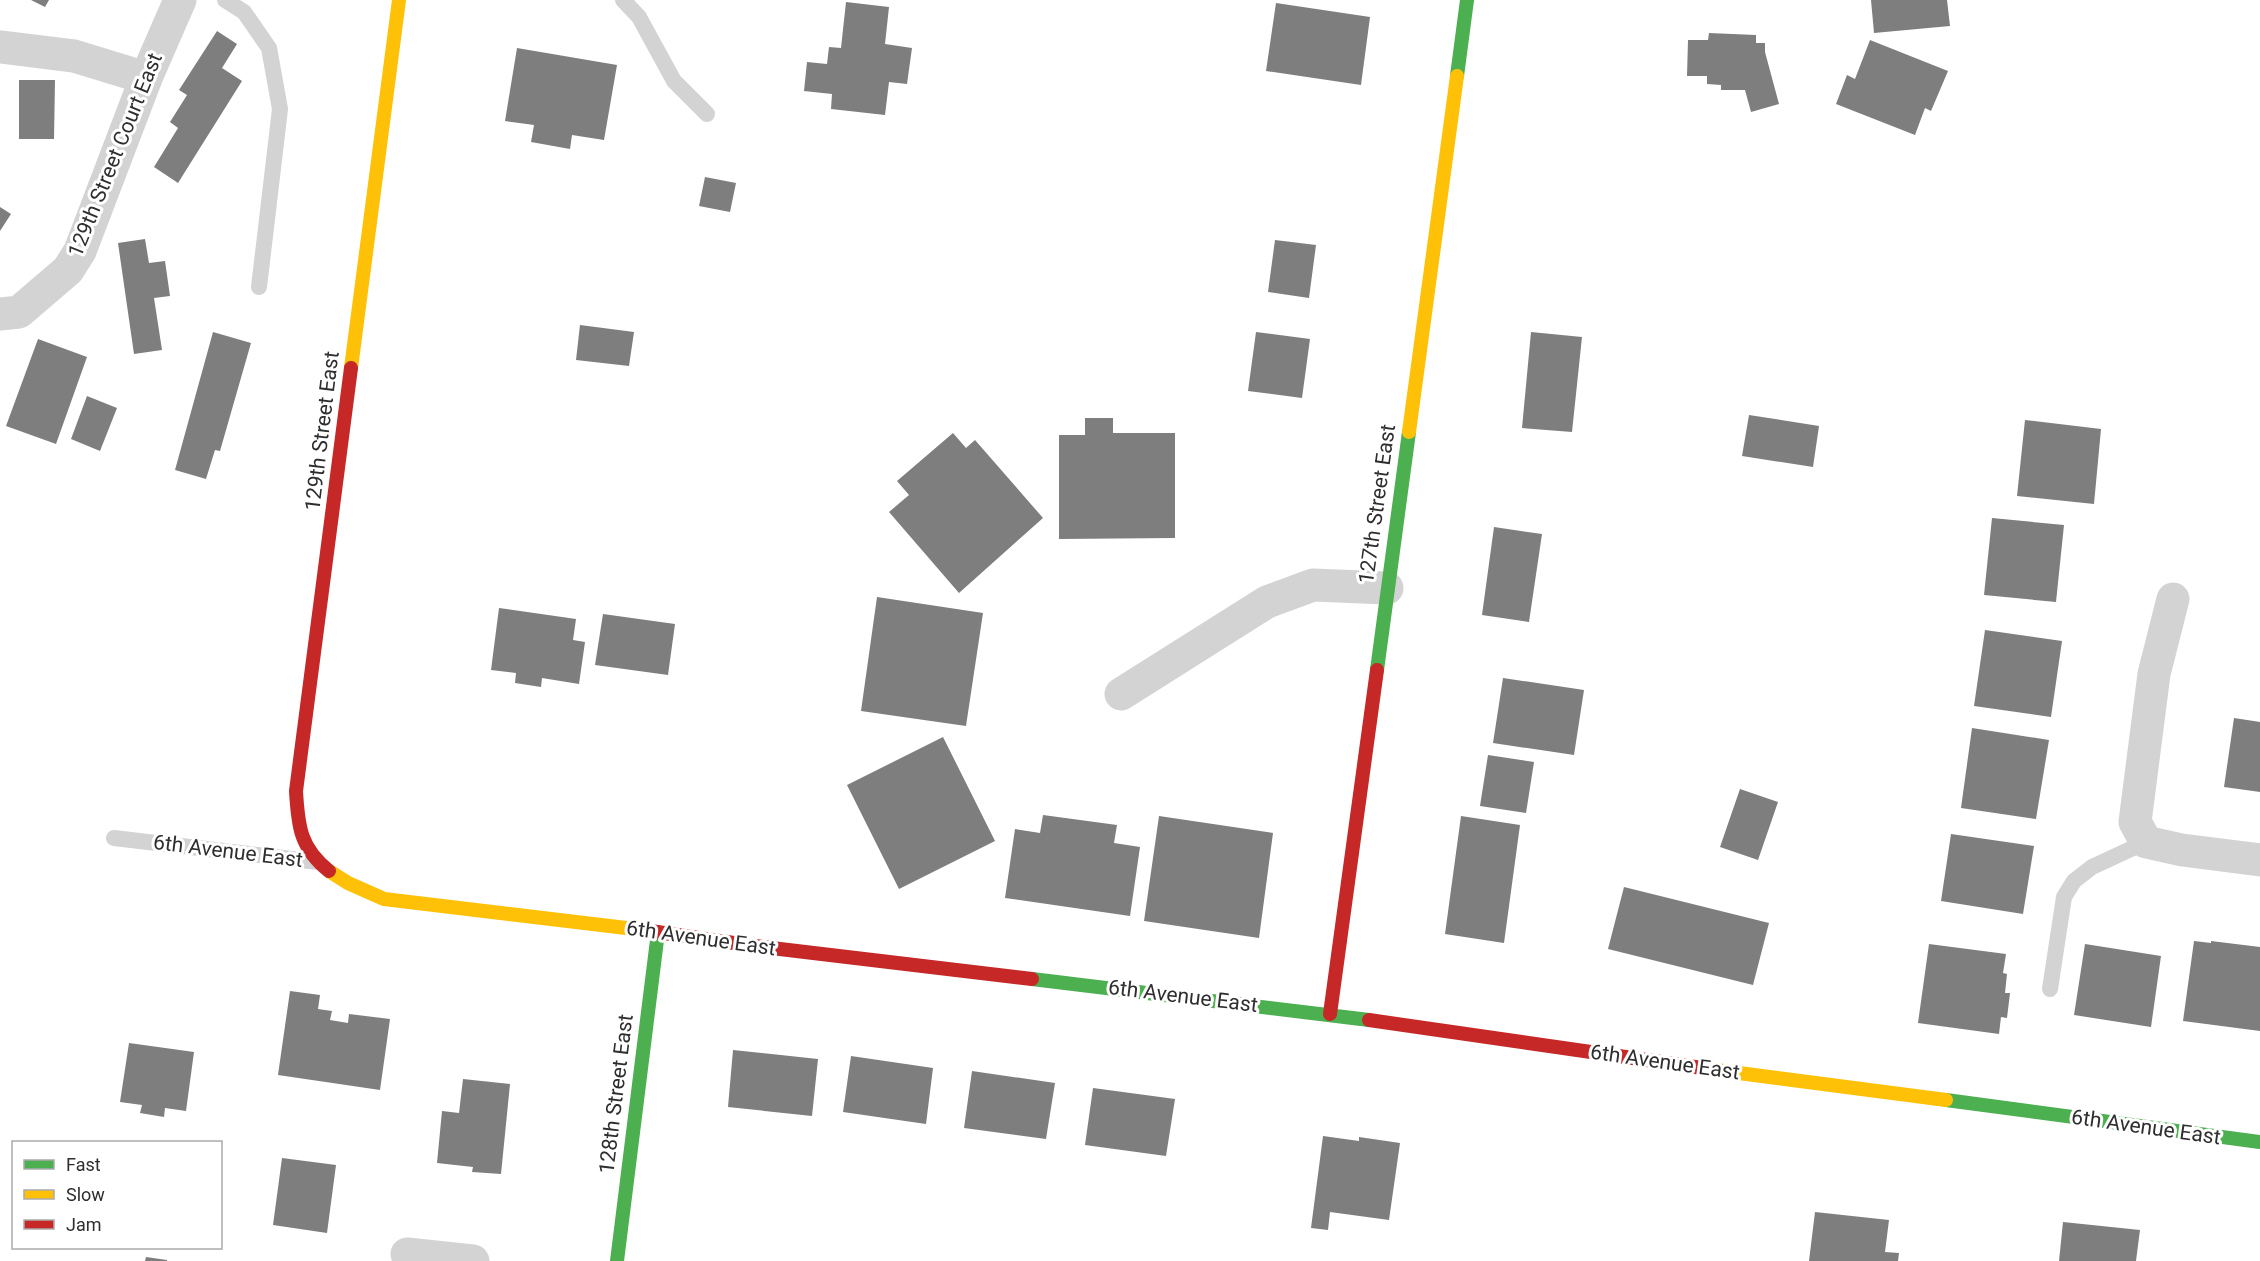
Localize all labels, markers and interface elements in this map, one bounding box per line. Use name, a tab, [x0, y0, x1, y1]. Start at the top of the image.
street label: 129th Street Court East	[63, 49, 167, 260]
street label: 129th Street East	[300, 350, 344, 512]
street label: 127th Street East	[1354, 423, 1400, 585]
street label: 6th Avenue East	[152, 830, 304, 872]
street label: 6th Avenue East	[625, 916, 777, 960]
street label: 6th Avenue East	[1107, 975, 1259, 1017]
street label: 128th Street East	[594, 1013, 638, 1175]
street label: 6th Avenue East	[1589, 1040, 1741, 1084]
street label: 6th Avenue East	[2070, 1105, 2222, 1149]
legend	[12, 1141, 222, 1249]
text: Fast	[66, 1154, 101, 1175]
text: Slow	[66, 1184, 105, 1205]
text: Jam	[66, 1214, 102, 1235]

